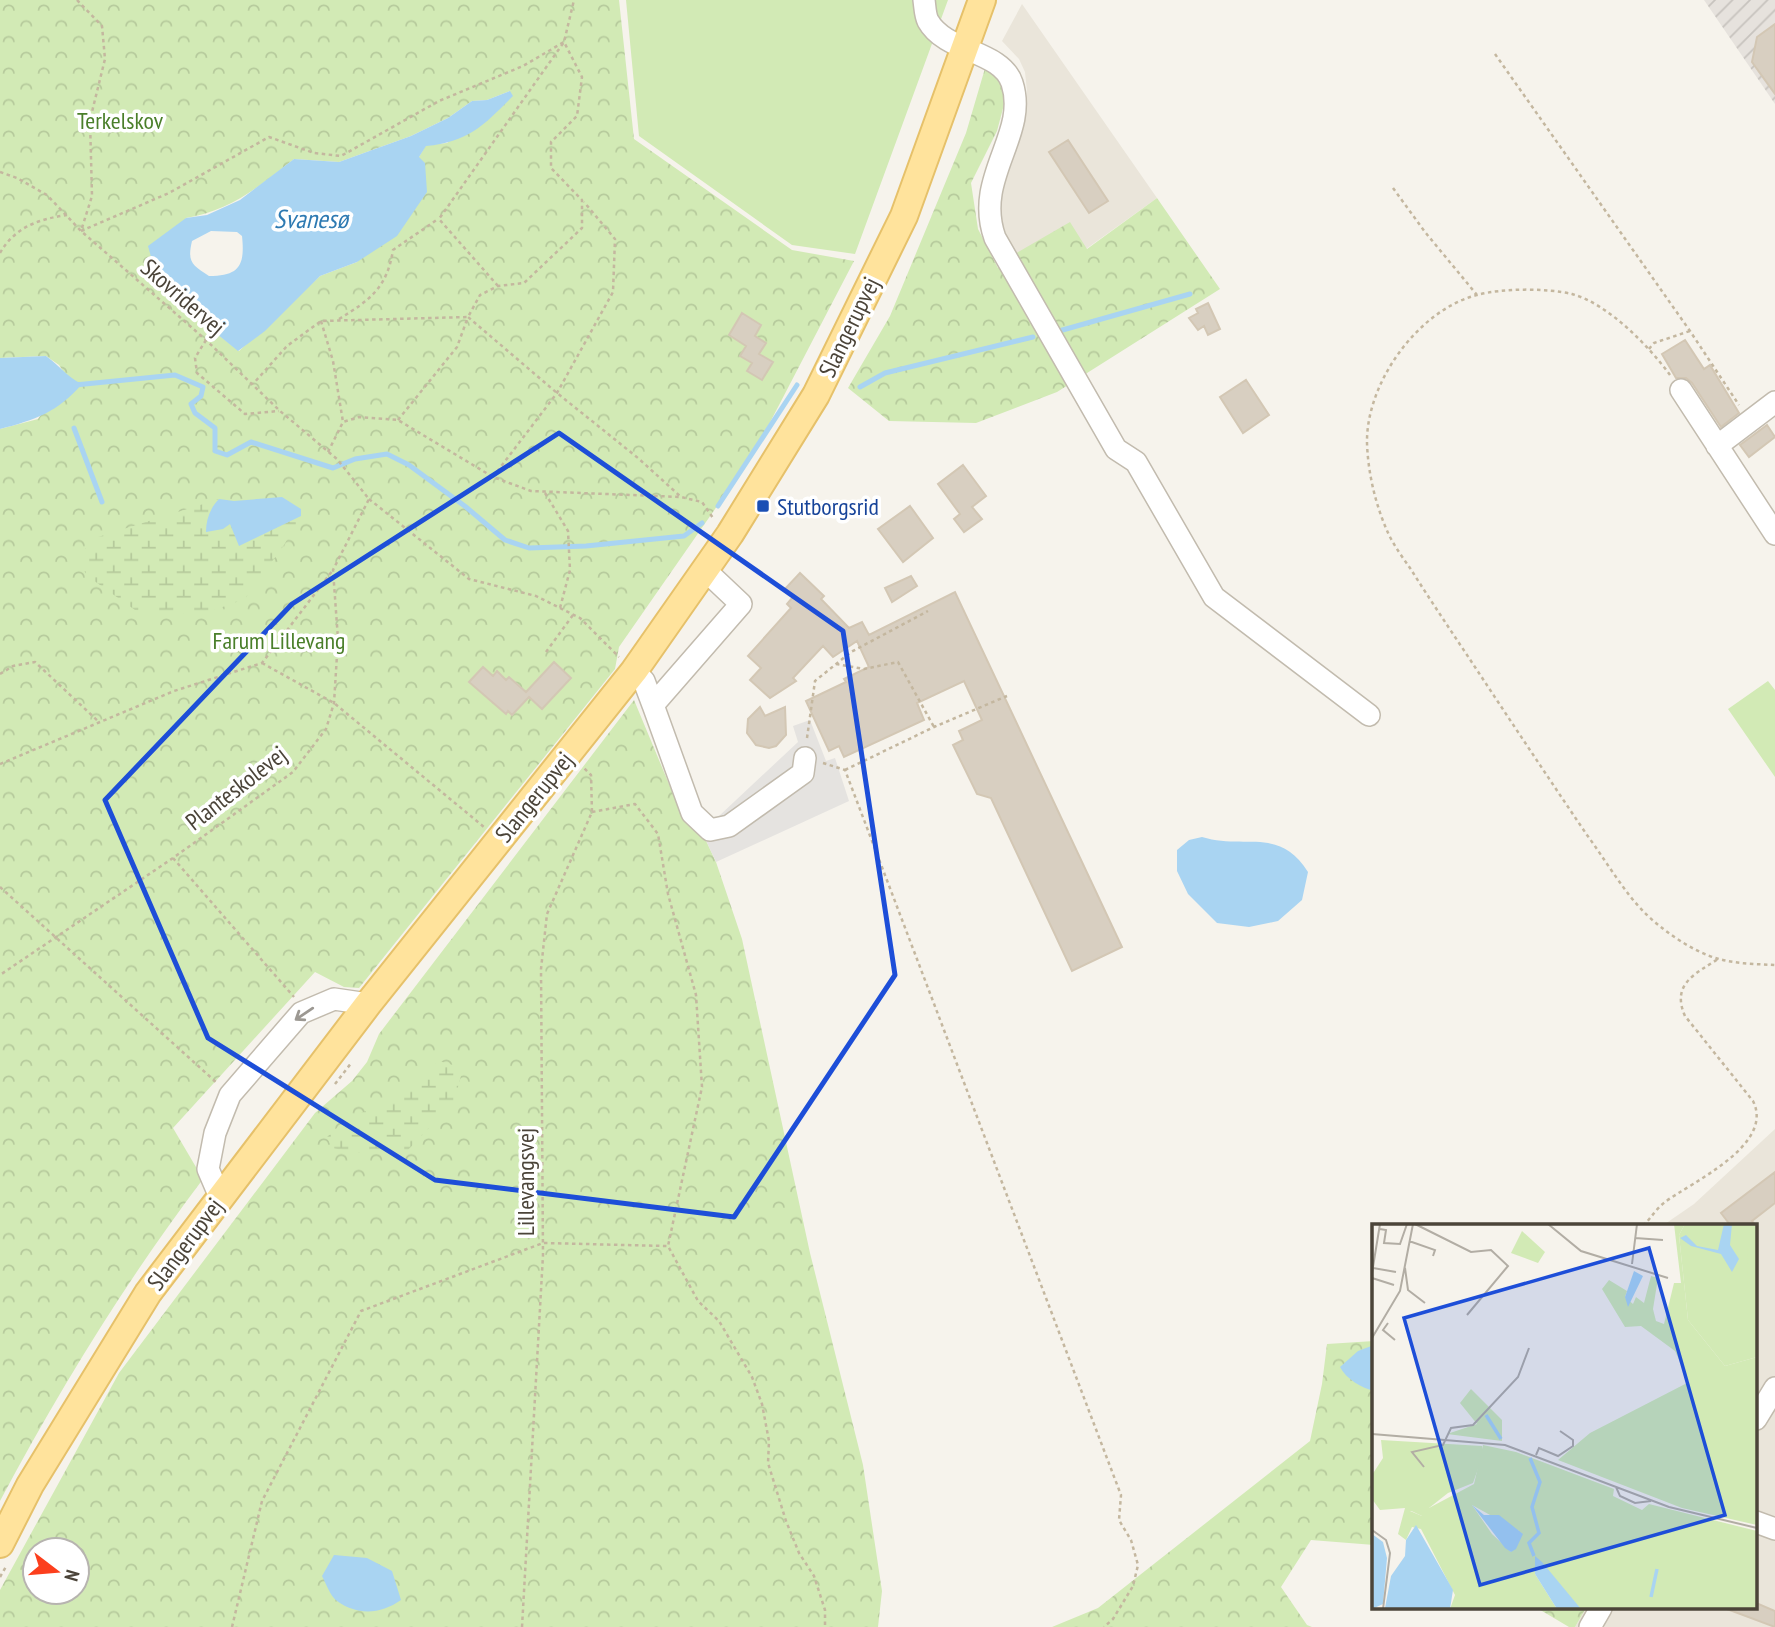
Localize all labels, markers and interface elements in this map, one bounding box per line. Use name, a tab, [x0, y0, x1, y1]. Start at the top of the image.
park label: Terkelskov	[77, 105, 164, 136]
water label: Svanesø	[274, 202, 351, 235]
street label: Skovridervej	[134, 252, 232, 342]
street label: Slangerupvej	[811, 272, 887, 382]
place label: Stutborgsrid	[777, 491, 879, 522]
marker: Stutborgsrid	[755, 498, 771, 514]
park label: Farum Lillevang	[213, 625, 345, 656]
street label: Planteskolevej	[179, 739, 293, 837]
street label: Slangerupvej	[488, 745, 580, 849]
one-way arrow	[295, 1007, 314, 1021]
street label: Lillevangsvej	[510, 1128, 541, 1236]
street label: Slangerupvej	[140, 1192, 230, 1296]
inset map	[1372, 1224, 1758, 1610]
north arrow	[21, 1536, 91, 1606]
text: N	[59, 1567, 85, 1584]

